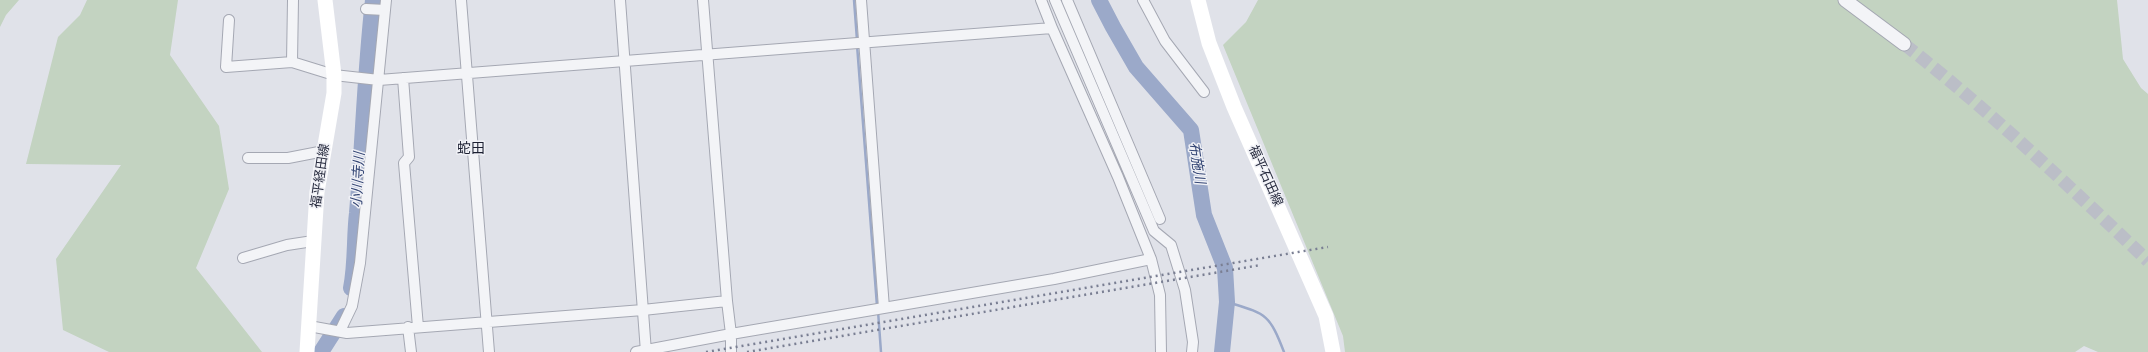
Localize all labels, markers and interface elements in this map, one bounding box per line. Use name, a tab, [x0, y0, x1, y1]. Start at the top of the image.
district label: 蛇田	[457, 141, 485, 157]
water label: 布施川	[1184, 141, 1208, 185]
street label: 福平経田線	[309, 143, 333, 209]
street label: 福平石田線	[1245, 143, 1285, 209]
water label: 小川寺川	[349, 152, 369, 208]

